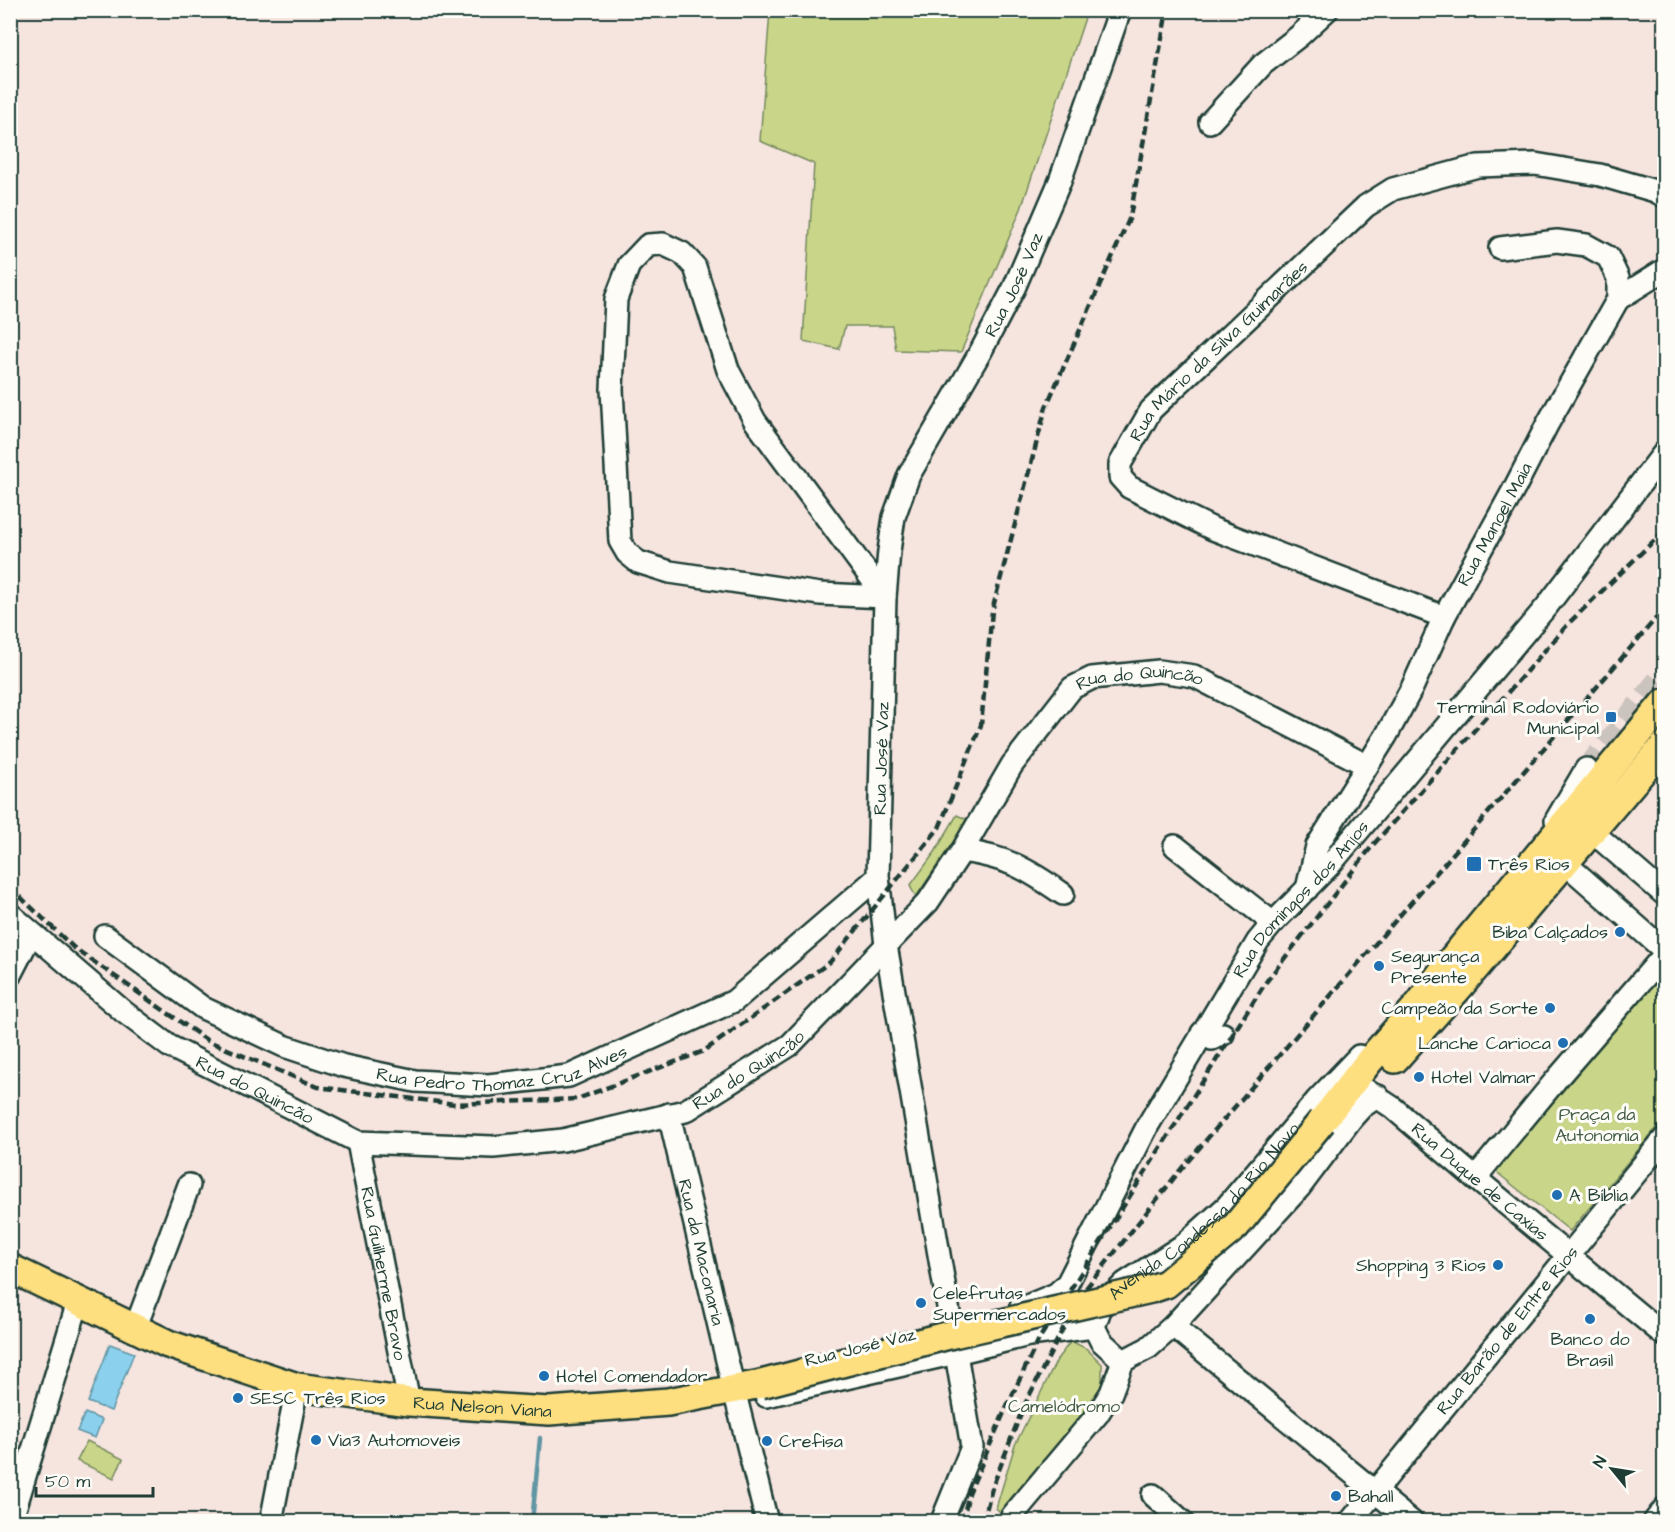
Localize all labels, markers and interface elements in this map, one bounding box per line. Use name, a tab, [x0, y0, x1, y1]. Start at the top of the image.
street label: Rua José Vaz	[978, 228, 1050, 342]
street label: Rua Mário da Silva Guimarães	[1124, 255, 1314, 446]
street label: Rua Manoel Maia	[1451, 458, 1539, 591]
street label: Rua do Quincão	[1072, 659, 1208, 697]
place label: Terminal Rodoviário Municipal	[1437, 695, 1599, 741]
street label: Rua José Vaz	[868, 701, 895, 815]
marker: Terminal Rodoviário Municipal	[1604, 710, 1618, 724]
street label: Rua Domingos dos Anjos	[1227, 815, 1375, 983]
place label: Três Rios	[1488, 852, 1570, 877]
marker: Três Rios	[1465, 855, 1483, 873]
place label: Biba Calçados	[1492, 920, 1608, 945]
marker: Biba Calçados	[1613, 925, 1627, 939]
place label: Segurança Presente	[1391, 944, 1479, 990]
marker: Segurança Presente	[1372, 959, 1386, 973]
place label: Campeão da Sorte	[1382, 996, 1538, 1021]
marker: Campeão da Sorte	[1543, 1001, 1557, 1015]
street label: Rua do Quincão	[688, 1025, 811, 1116]
place label: Lanche Carioca	[1418, 1031, 1551, 1056]
marker: Lanche Carioca	[1556, 1036, 1570, 1050]
street label: Rua Pedro Thomaz Cruz Alves	[374, 1039, 631, 1098]
street label: Rua do Quincão	[191, 1050, 318, 1130]
place label: Hotel Valmar	[1431, 1065, 1536, 1090]
marker: Hotel Valmar	[1412, 1070, 1426, 1084]
park label: Praça da Autonomia	[1555, 1102, 1639, 1148]
street label: Avenida Condessa do Rio Novo	[1103, 1117, 1306, 1306]
street label: Rua Duque de Caxias	[1406, 1117, 1554, 1247]
street label: Rua da Maconaria	[672, 1177, 730, 1328]
place label: A Bíblia	[1569, 1183, 1628, 1208]
street label: Rua Guilherme Bravo	[354, 1185, 413, 1363]
marker: A Bíblia	[1550, 1188, 1564, 1202]
street label: Rua Barão de Entre Rios	[1431, 1241, 1584, 1420]
place label: Shopping 3 Rios	[1356, 1253, 1486, 1279]
marker: Shopping 3 Rios	[1491, 1258, 1505, 1272]
place label: Celefrutas Supermercados	[933, 1281, 1066, 1327]
marker: Celefrutas Supermercados	[914, 1296, 928, 1310]
marker: Banco do Brasil	[1583, 1312, 1597, 1326]
street label: Rua José Vaz	[802, 1322, 918, 1373]
place label: Banco do Brasil	[1550, 1327, 1630, 1373]
place label: Hotel Comendador	[556, 1364, 707, 1389]
marker: Hotel Comendador	[537, 1369, 551, 1383]
place label: SESC Três Rios	[250, 1386, 386, 1411]
street label: Rua Nelson Viana	[412, 1390, 553, 1424]
marker: SESC Três Rios	[231, 1391, 245, 1405]
park label: Camelódromo	[1008, 1394, 1120, 1419]
place label: Via3 Automoveis	[328, 1428, 461, 1453]
place label: Crefisa	[779, 1429, 843, 1454]
marker: Via3 Automoveis	[309, 1433, 323, 1447]
marker: Crefisa	[760, 1434, 774, 1448]
north arrow	[1582, 1439, 1642, 1499]
text: N	[1588, 1452, 1612, 1472]
scale bar	[36, 1460, 153, 1498]
text: 50 m	[45, 1469, 90, 1494]
place label: Bahall	[1348, 1484, 1394, 1509]
marker: Bahall	[1329, 1489, 1343, 1503]

